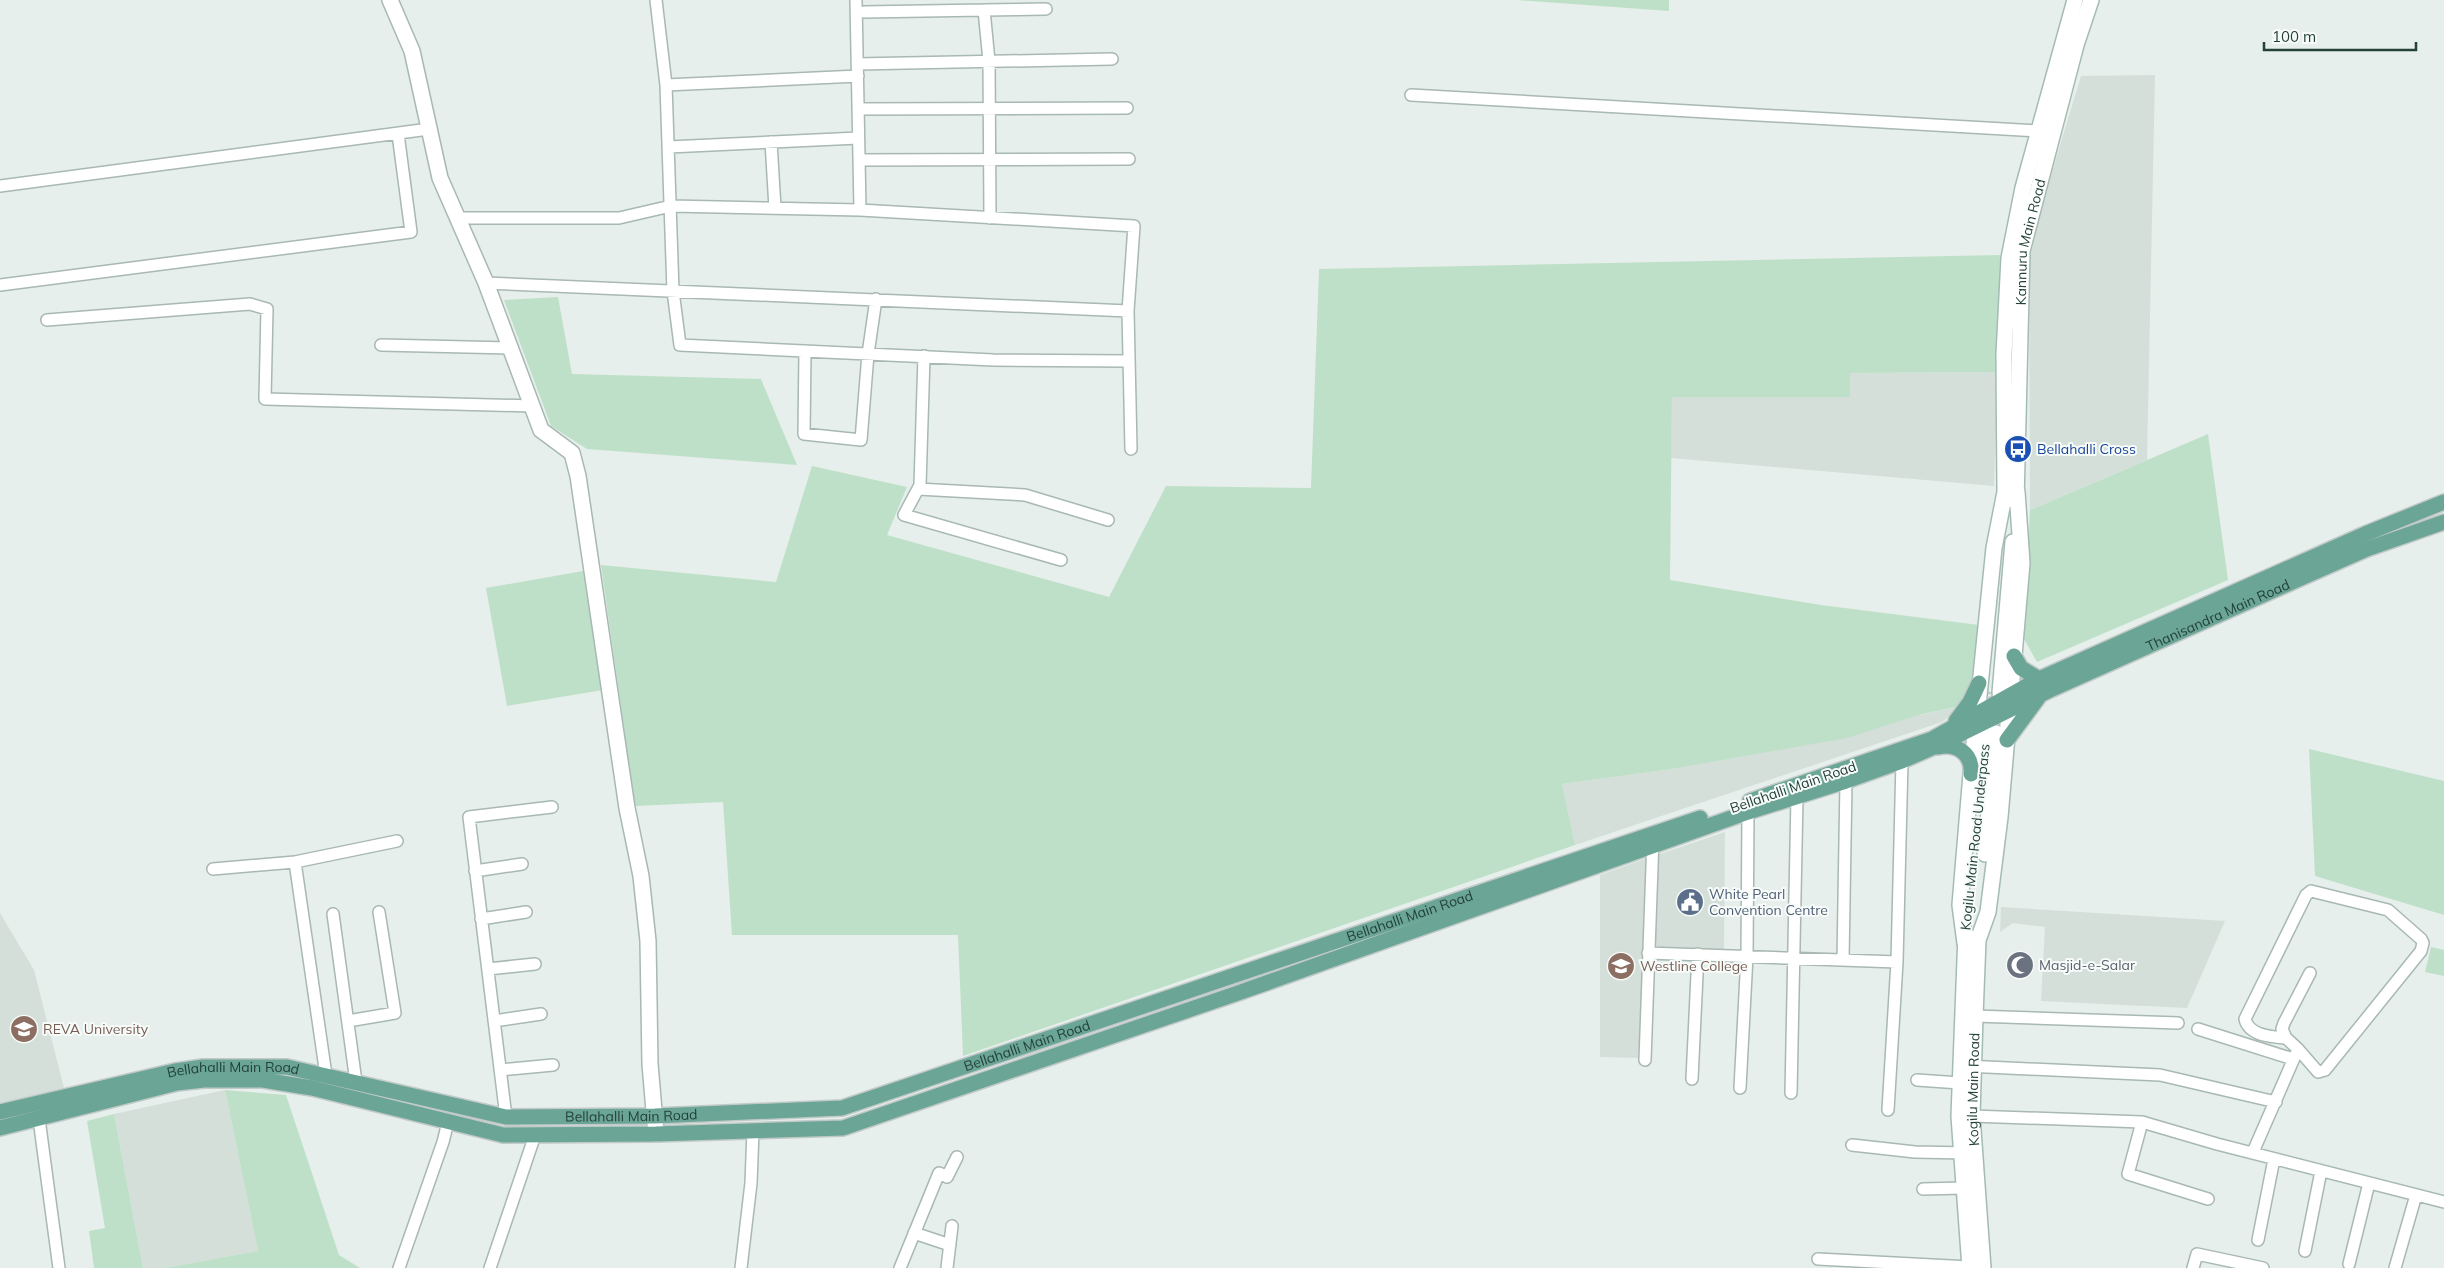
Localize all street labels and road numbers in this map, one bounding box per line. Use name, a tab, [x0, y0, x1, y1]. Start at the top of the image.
street label: Kannuru Main Road	[2012, 177, 2050, 306]
street label: Thanisandra Main Road	[2143, 575, 2293, 655]
street label: Kogilu Main Road Underpass	[1956, 743, 1994, 931]
street label: Bellahalli Main Road	[1727, 757, 1859, 817]
street label: Bellahalli Main Road	[1344, 886, 1475, 946]
street label: Bellahalli Main Road	[961, 1016, 1093, 1075]
street label: Kogilu Main Road	[1963, 1032, 1983, 1147]
street label: Bellahalli Main Road	[165, 1058, 301, 1082]
street label: Bellahalli Main Road	[565, 1105, 698, 1126]

